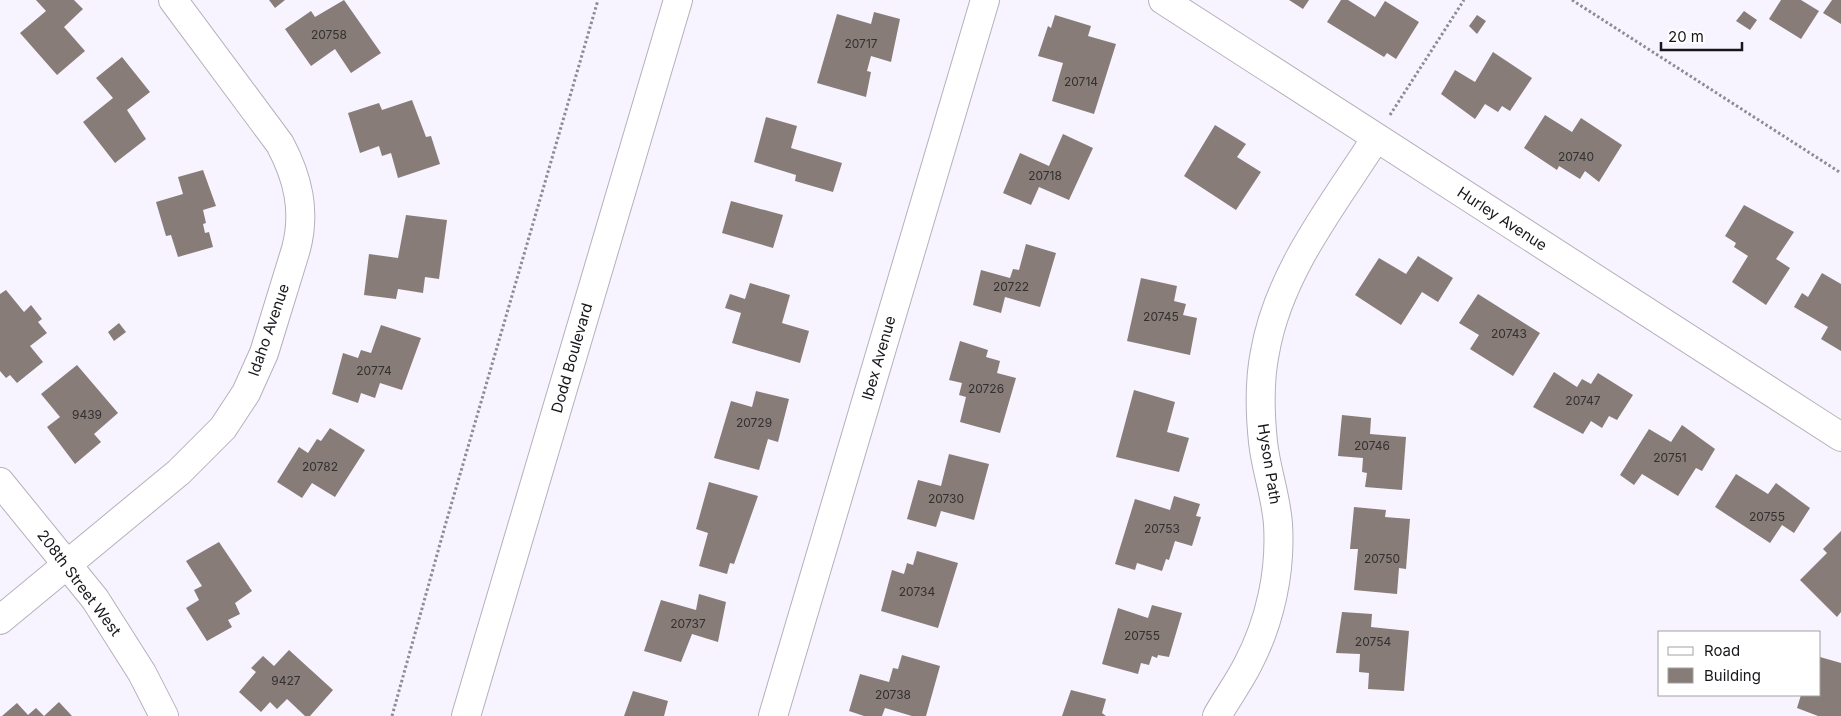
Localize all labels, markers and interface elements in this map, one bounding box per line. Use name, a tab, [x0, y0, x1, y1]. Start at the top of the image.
scale bar	[1661, 20, 1742, 52]
house number: 20758	[311, 27, 347, 42]
text: 20 m	[1668, 27, 1704, 46]
house number: 20717	[844, 36, 878, 51]
house number: 20714	[1064, 74, 1098, 89]
house number: 20740	[1558, 149, 1594, 164]
house number: 20718	[1028, 168, 1062, 183]
street label: Hurley Avenue	[1454, 182, 1551, 255]
house number: 20722	[993, 279, 1029, 294]
street label: Idaho Avenue	[244, 281, 293, 379]
street label: Dodd Boulevard	[547, 301, 596, 415]
house number: 20745	[1143, 309, 1179, 324]
street label: Ibex Avenue	[857, 314, 900, 402]
house number: 20743	[1491, 326, 1527, 341]
house number: 20774	[356, 363, 392, 378]
house number: 20726	[968, 381, 1004, 396]
house number: 20747	[1565, 393, 1601, 408]
house number: 9439	[72, 407, 102, 422]
house number: 20729	[736, 415, 772, 430]
street label: Hyson Path	[1254, 422, 1285, 506]
house number: 20746	[1354, 438, 1390, 453]
house number: 20751	[1653, 450, 1687, 465]
house number: 20782	[302, 459, 338, 474]
house number: 20730	[928, 491, 964, 506]
house number: 20755	[1749, 509, 1785, 524]
house number: 20753	[1144, 521, 1180, 536]
street label: 208th Street West	[33, 526, 126, 640]
house number: 20750	[1364, 551, 1400, 566]
house number: 20734	[899, 584, 935, 599]
house number: 20737	[670, 616, 706, 631]
house number: 20755	[1124, 628, 1160, 643]
legend	[1658, 631, 1821, 696]
house number: 20754	[1355, 634, 1391, 649]
text: Road	[1704, 641, 1740, 660]
text: Building	[1704, 666, 1761, 685]
house number: 9427	[271, 673, 301, 688]
house number: 20738	[875, 687, 911, 702]

